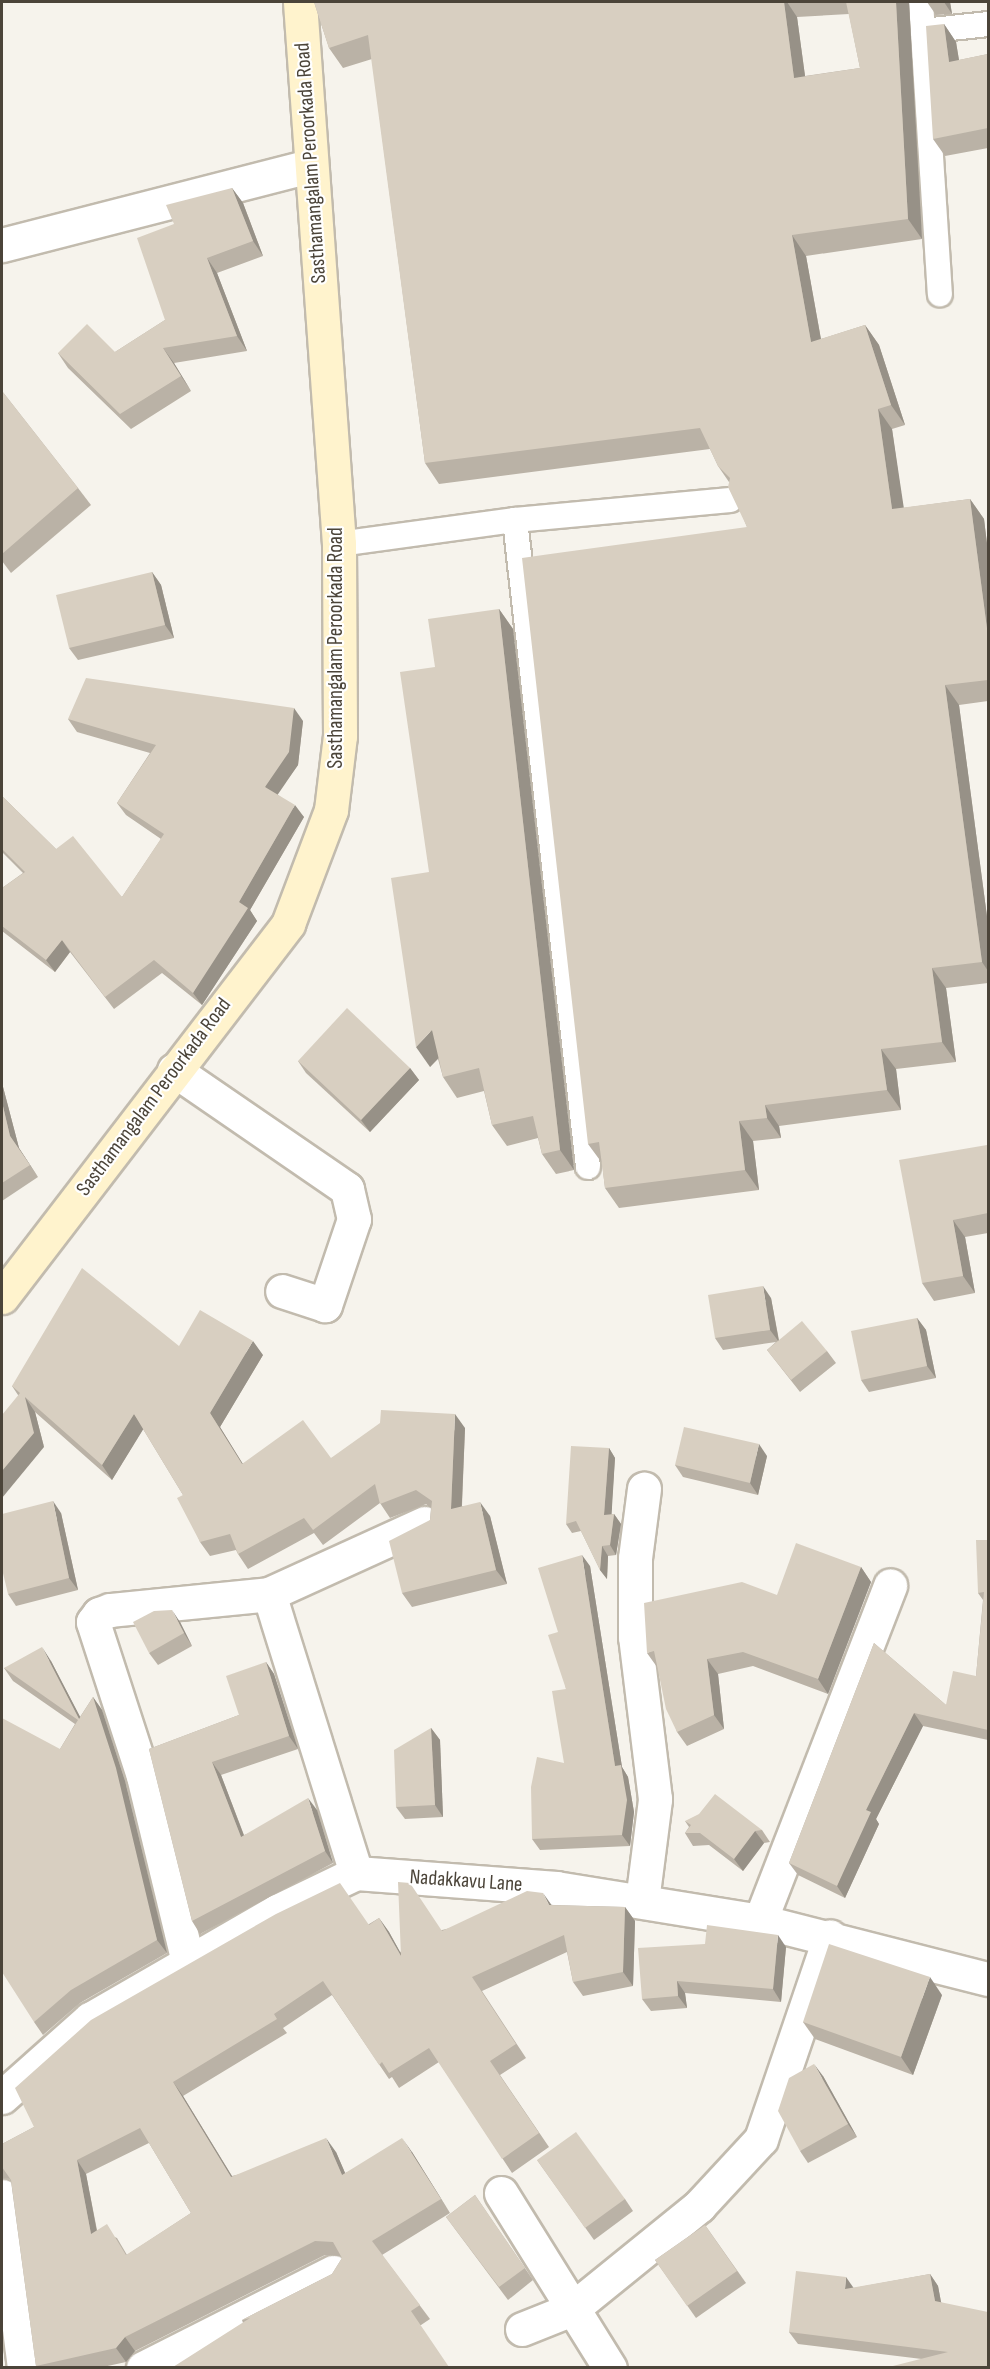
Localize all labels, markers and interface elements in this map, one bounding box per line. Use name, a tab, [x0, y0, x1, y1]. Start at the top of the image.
street label: Sasthamangalam Peroorkada Road	[290, 42, 332, 284]
street label: Sasthamangalam Peroorkada Road	[323, 527, 349, 769]
street label: Sasthamangalam Peroorkada Road	[71, 993, 237, 1201]
street label: Nadakkavu Lane	[409, 1864, 523, 1898]

